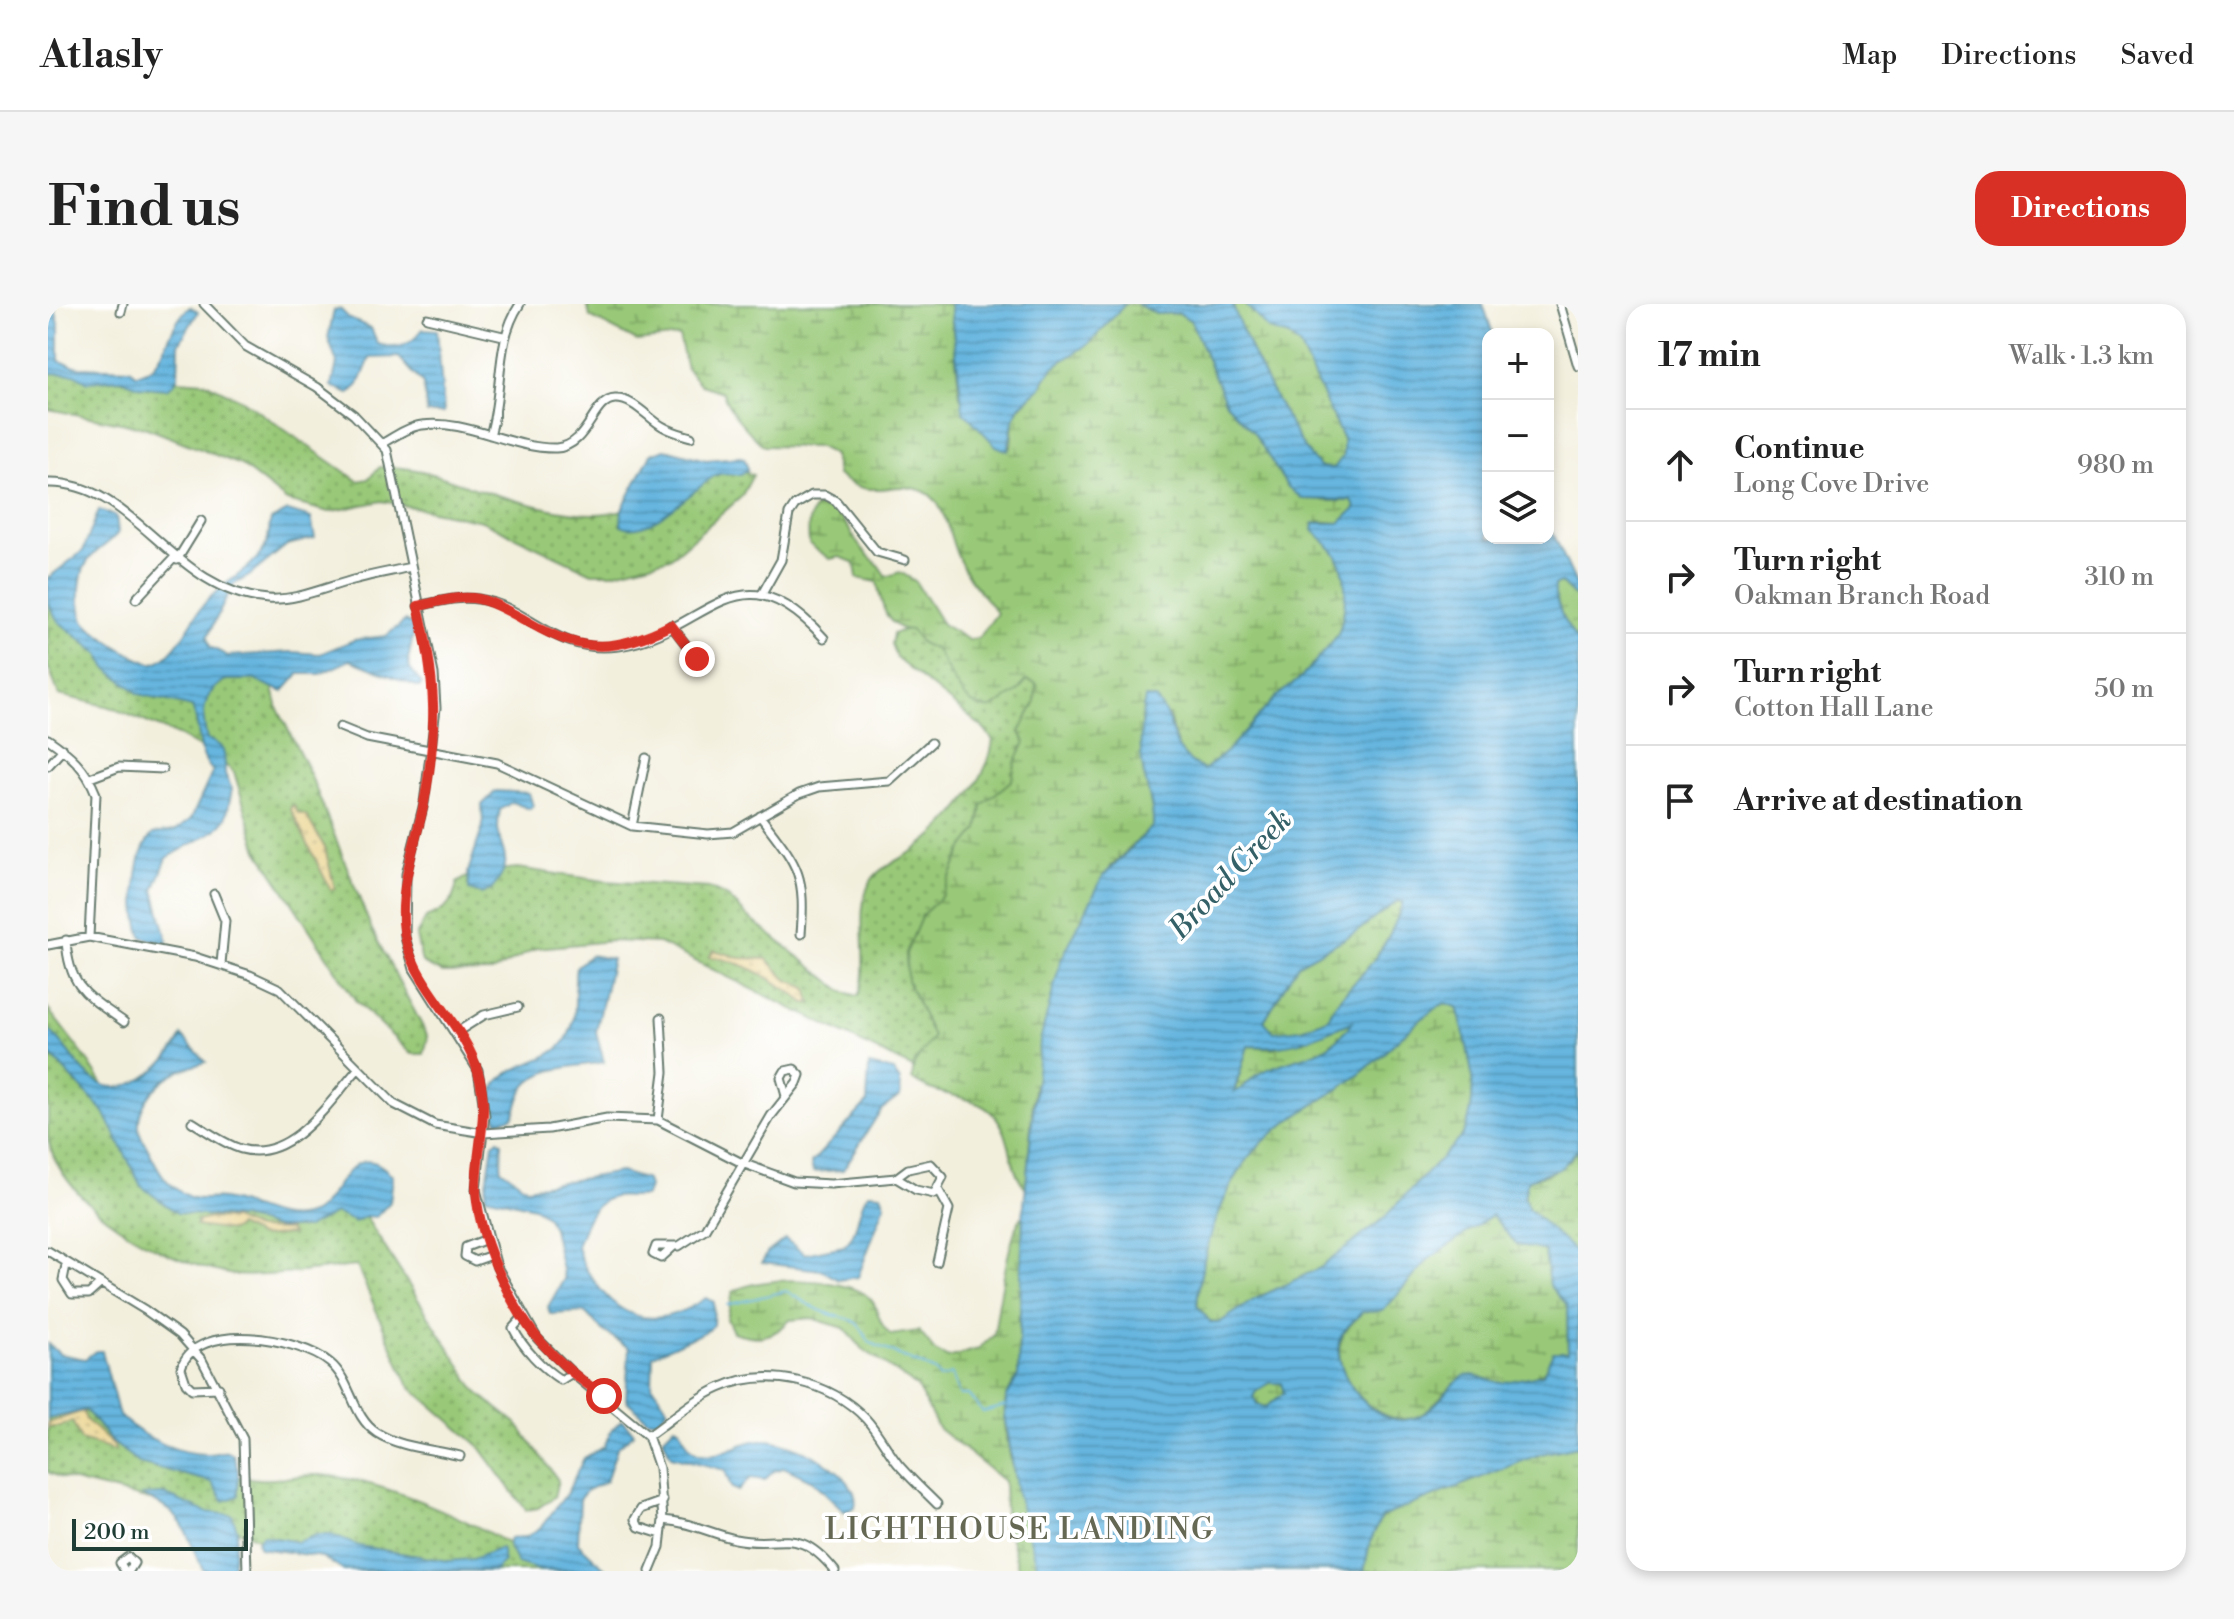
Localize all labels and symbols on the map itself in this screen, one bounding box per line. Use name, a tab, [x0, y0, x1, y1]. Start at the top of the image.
route end	[679, 641, 715, 677]
water label: Broad Creek	[1160, 802, 1301, 948]
route start	[586, 1378, 622, 1414]
district label: LIGHTHOUSE LANDING	[825, 1511, 1215, 1549]
scale bar	[72, 1515, 248, 1551]

